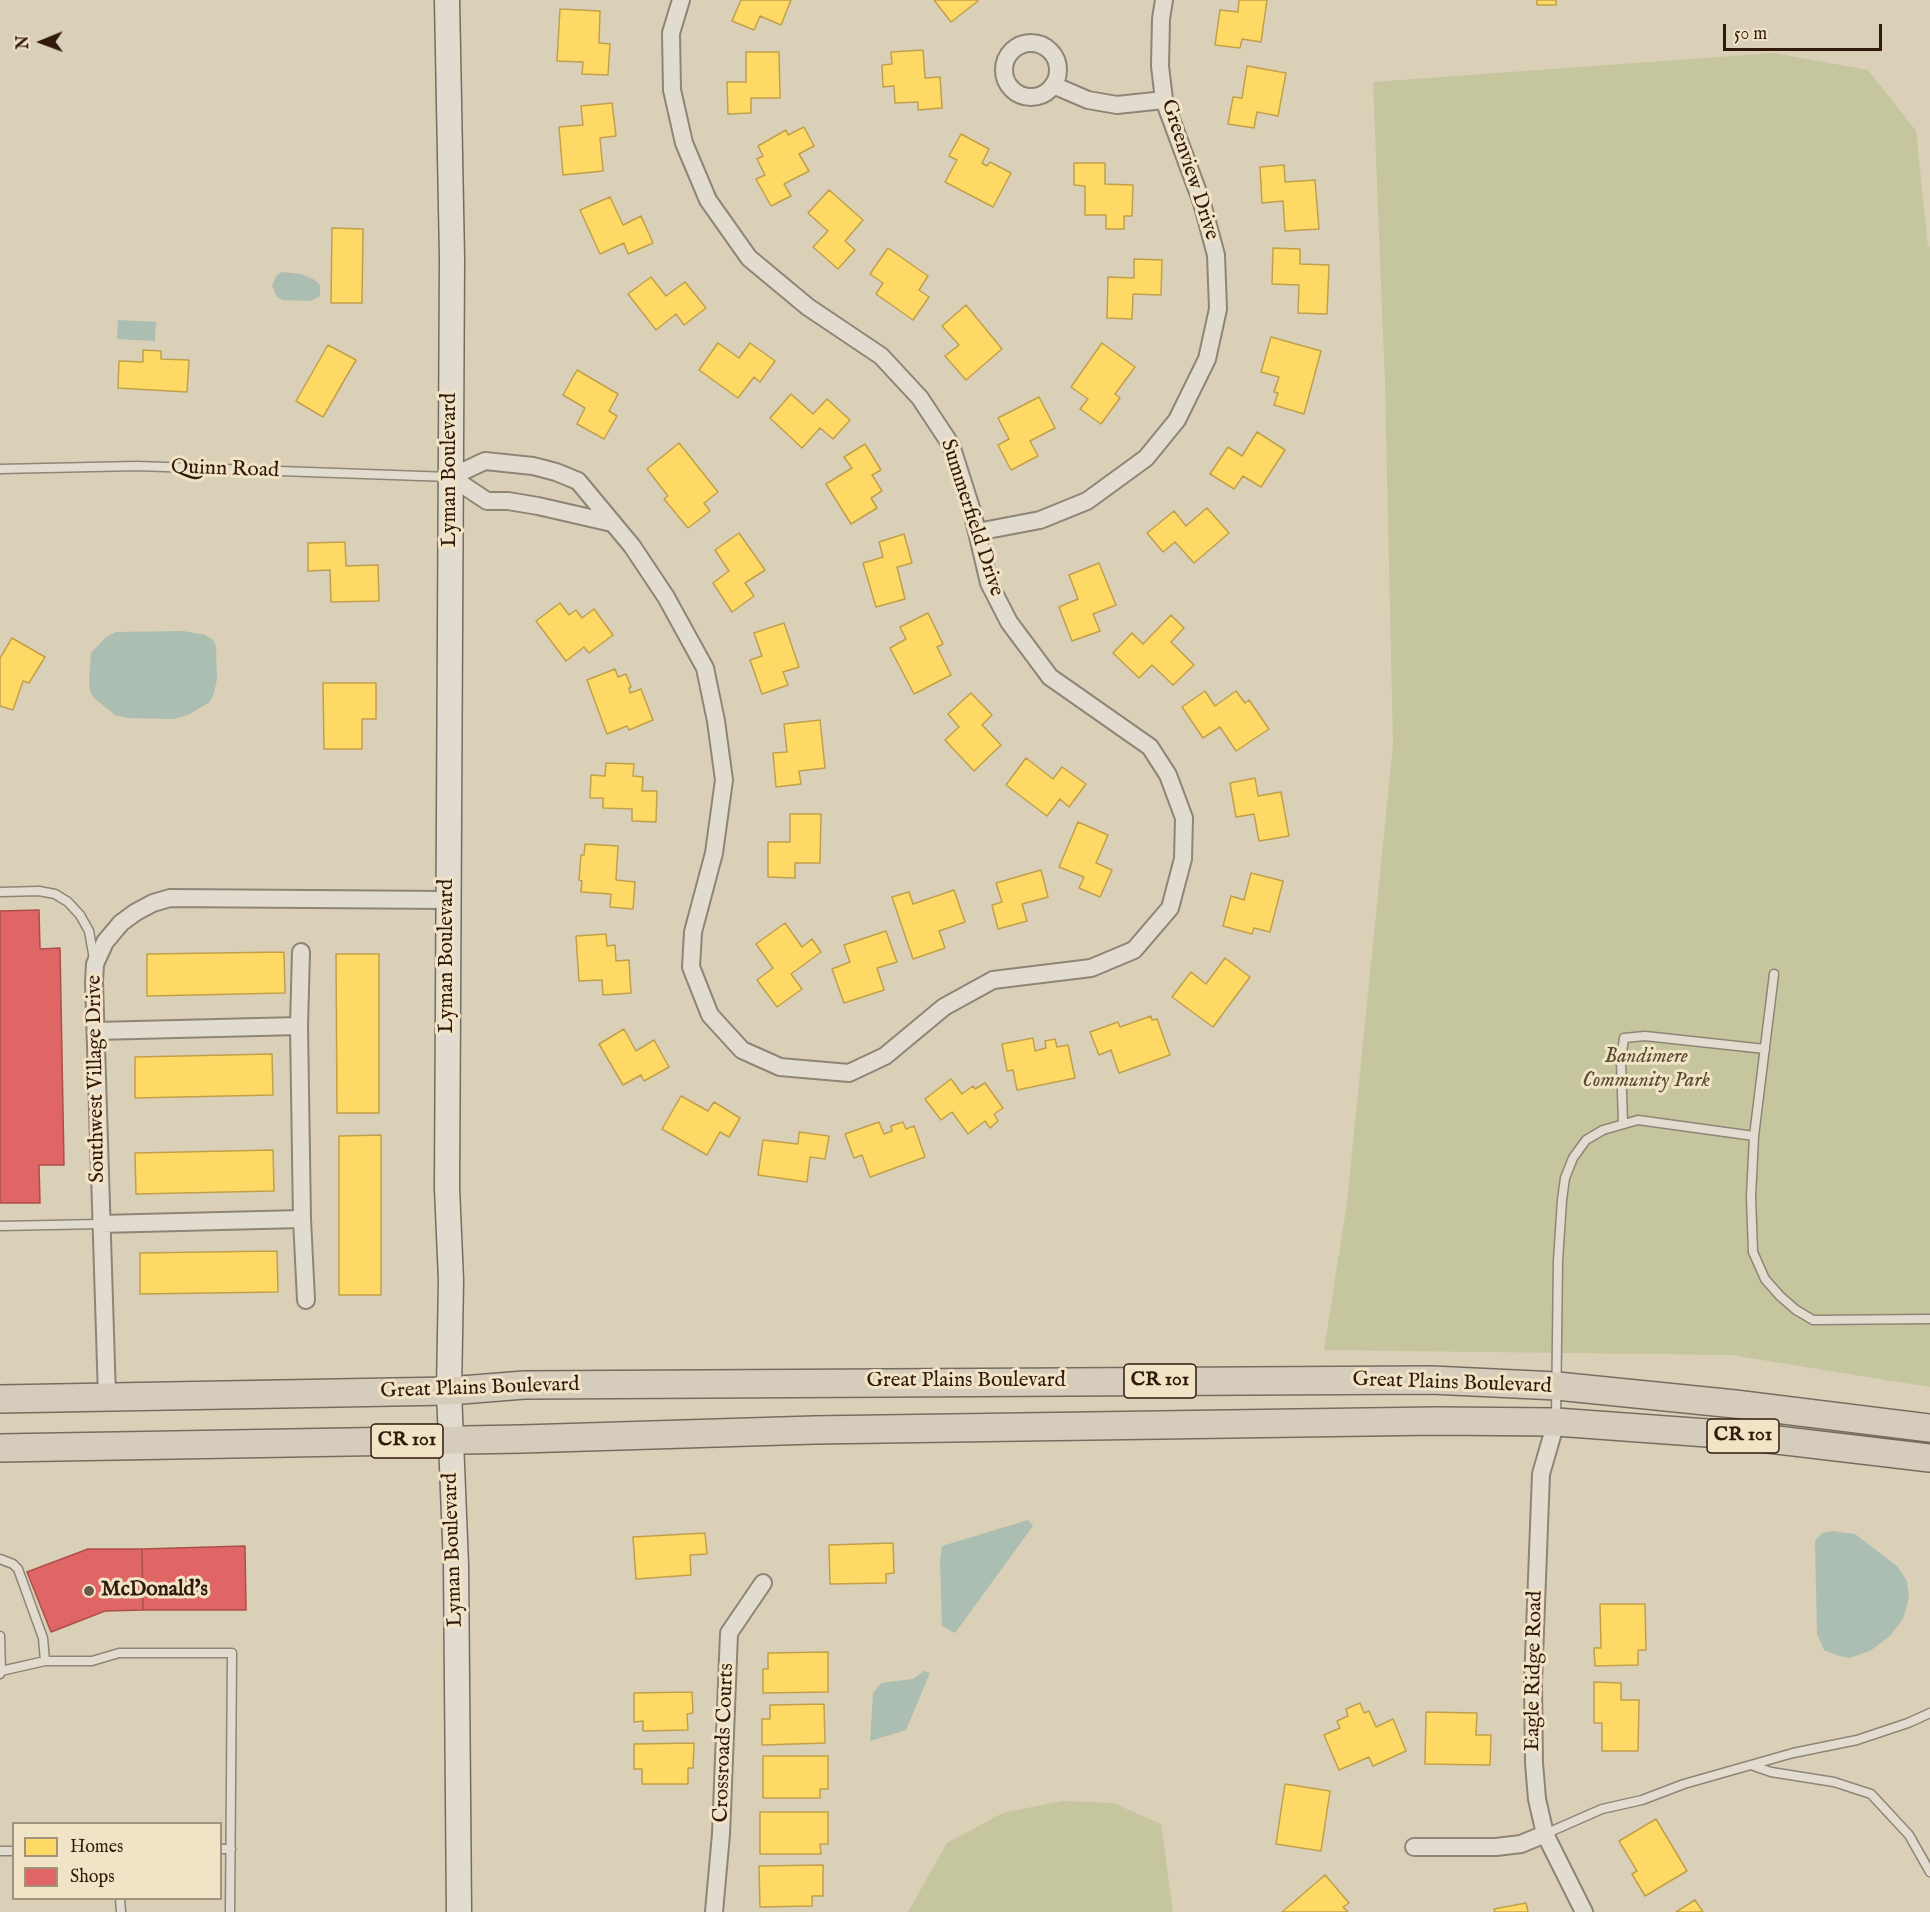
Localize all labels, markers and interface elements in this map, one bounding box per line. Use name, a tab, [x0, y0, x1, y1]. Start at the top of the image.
north arrow	[12, 12, 72, 72]
scale bar	[1726, 12, 1885, 50]
text: 50 m	[1734, 23, 1767, 46]
text: N	[14, 35, 34, 49]
street label: Greenview Drive	[1154, 96, 1224, 244]
street label: Lyman Boulevard	[438, 393, 464, 547]
street label: Summerfield Drive	[934, 436, 1008, 600]
street label: Quinn Road	[171, 456, 279, 484]
street label: Lyman Boulevard	[435, 879, 461, 1033]
street label: Southwest Village Drive	[83, 975, 111, 1183]
park label: Bandimere Community Park	[1582, 1045, 1710, 1095]
road number: CR 101	[1124, 1364, 1196, 1398]
street label: Great Plains Boulevard	[1352, 1368, 1552, 1400]
street label: Great Plains Boulevard	[866, 1369, 1066, 1395]
street label: Great Plains Boulevard	[380, 1373, 580, 1405]
road number: CR 101	[1707, 1419, 1779, 1453]
road number: CR 101	[371, 1424, 443, 1458]
street label: Lyman Boulevard	[439, 1472, 469, 1628]
place label: McDonald's	[101, 1578, 208, 1604]
marker: McDonald's	[82, 1584, 96, 1598]
street label: Eagle Ridge Road	[1521, 1591, 1549, 1751]
street label: Crossroads Courts	[710, 1663, 740, 1823]
legend	[12, 1822, 222, 1900]
text: Homes	[70, 1836, 123, 1859]
text: Shops	[70, 1866, 115, 1889]

